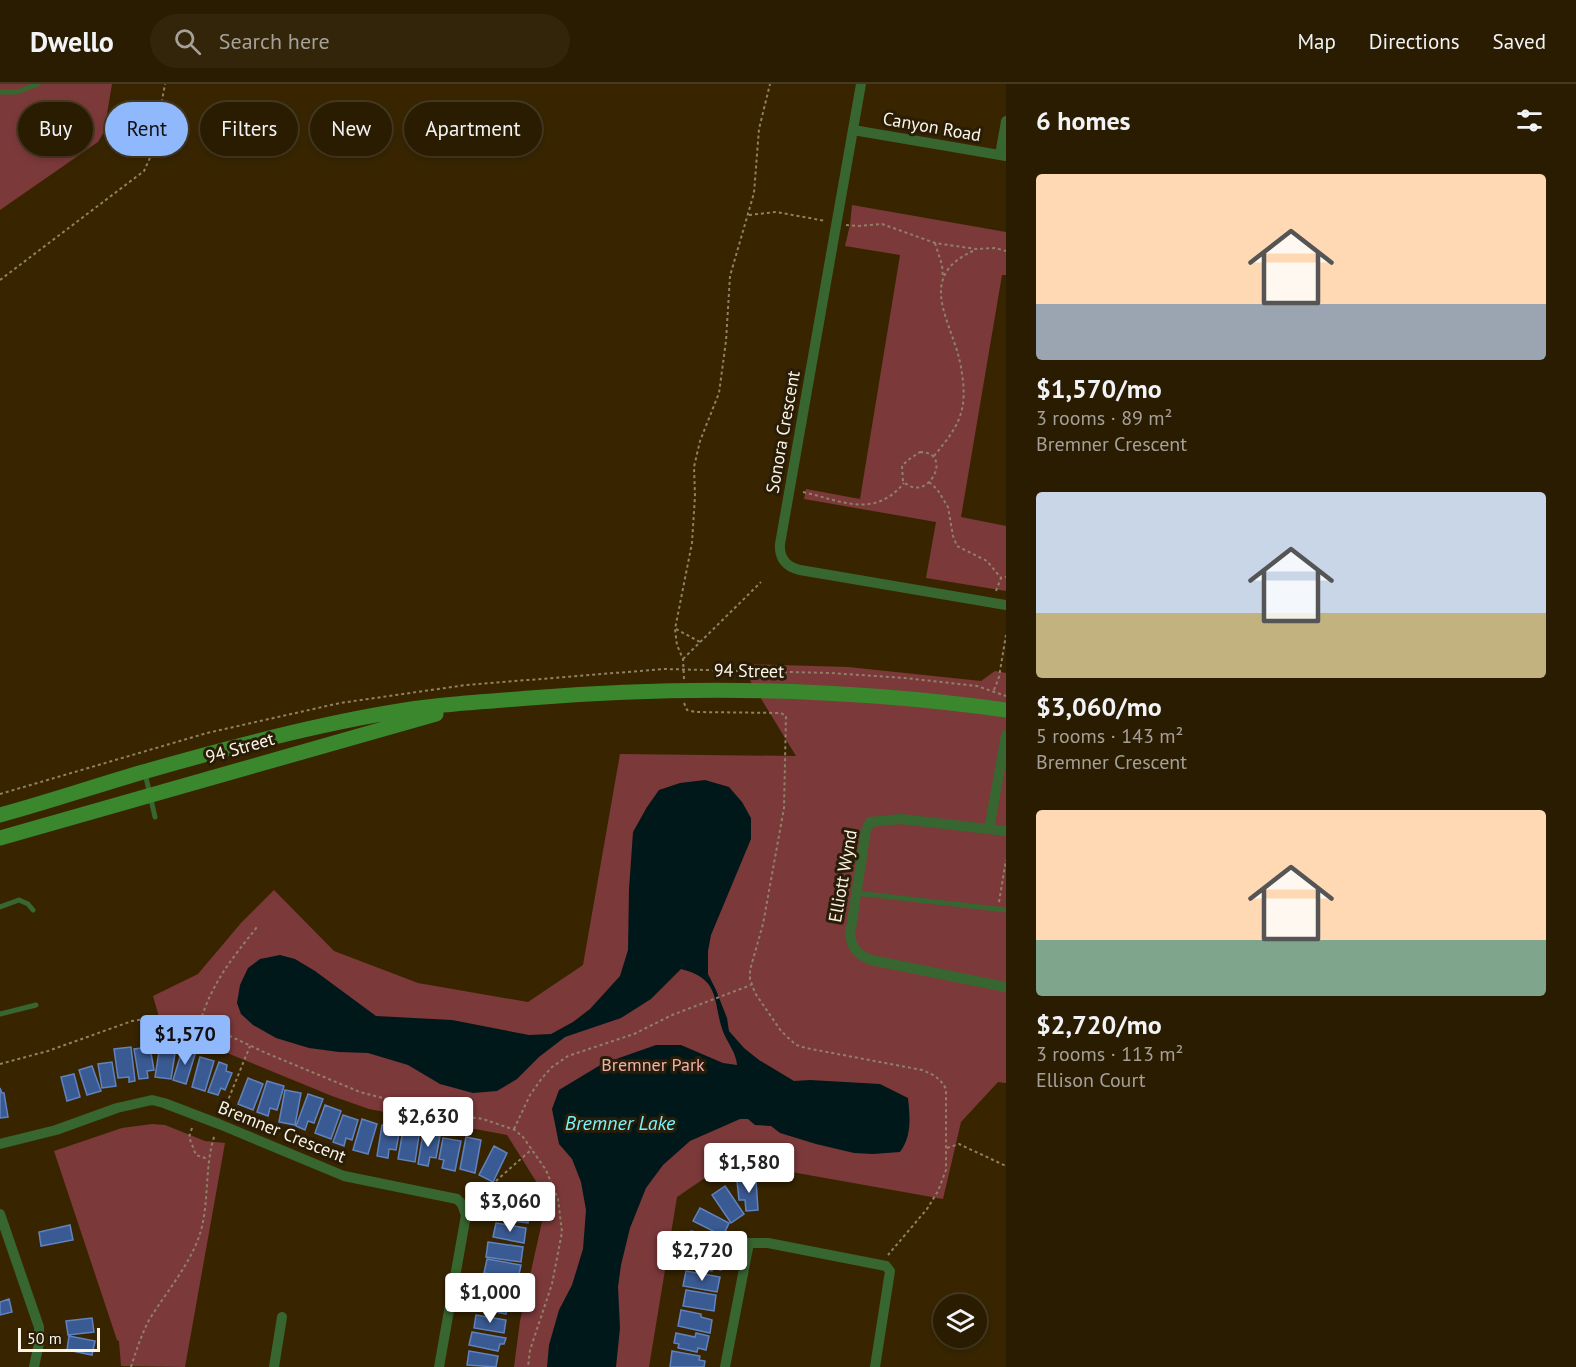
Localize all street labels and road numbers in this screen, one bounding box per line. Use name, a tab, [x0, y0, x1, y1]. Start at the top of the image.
street label: Canyon Road	[881, 107, 983, 146]
street label: Sonora Crescent	[760, 369, 805, 495]
street label: 94 Street	[714, 658, 784, 683]
street label: 94 Street	[203, 727, 277, 768]
street label: Elliott Wynd	[823, 828, 862, 924]
street label: Bremner Crescent	[215, 1095, 350, 1168]

